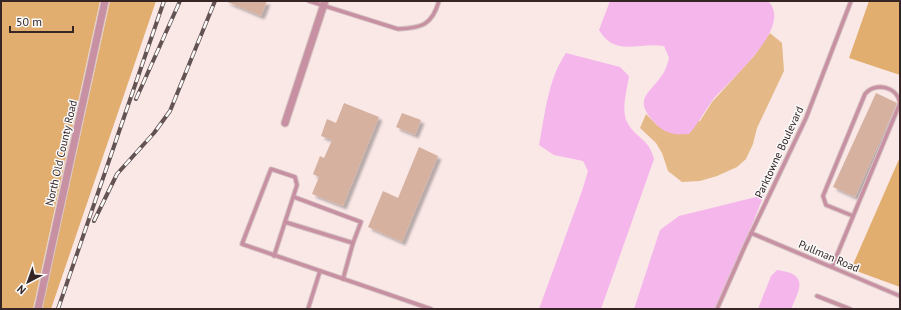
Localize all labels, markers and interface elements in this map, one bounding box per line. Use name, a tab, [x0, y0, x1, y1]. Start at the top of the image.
scale bar	[10, 8, 73, 34]
text: 50 m	[16, 14, 42, 29]
street label: North Old County Road	[42, 99, 80, 207]
street label: Parktowne Boulevard	[752, 104, 806, 200]
street label: Pullman Road	[796, 237, 862, 275]
north arrow	[8, 262, 48, 302]
text: N	[14, 282, 29, 297]

